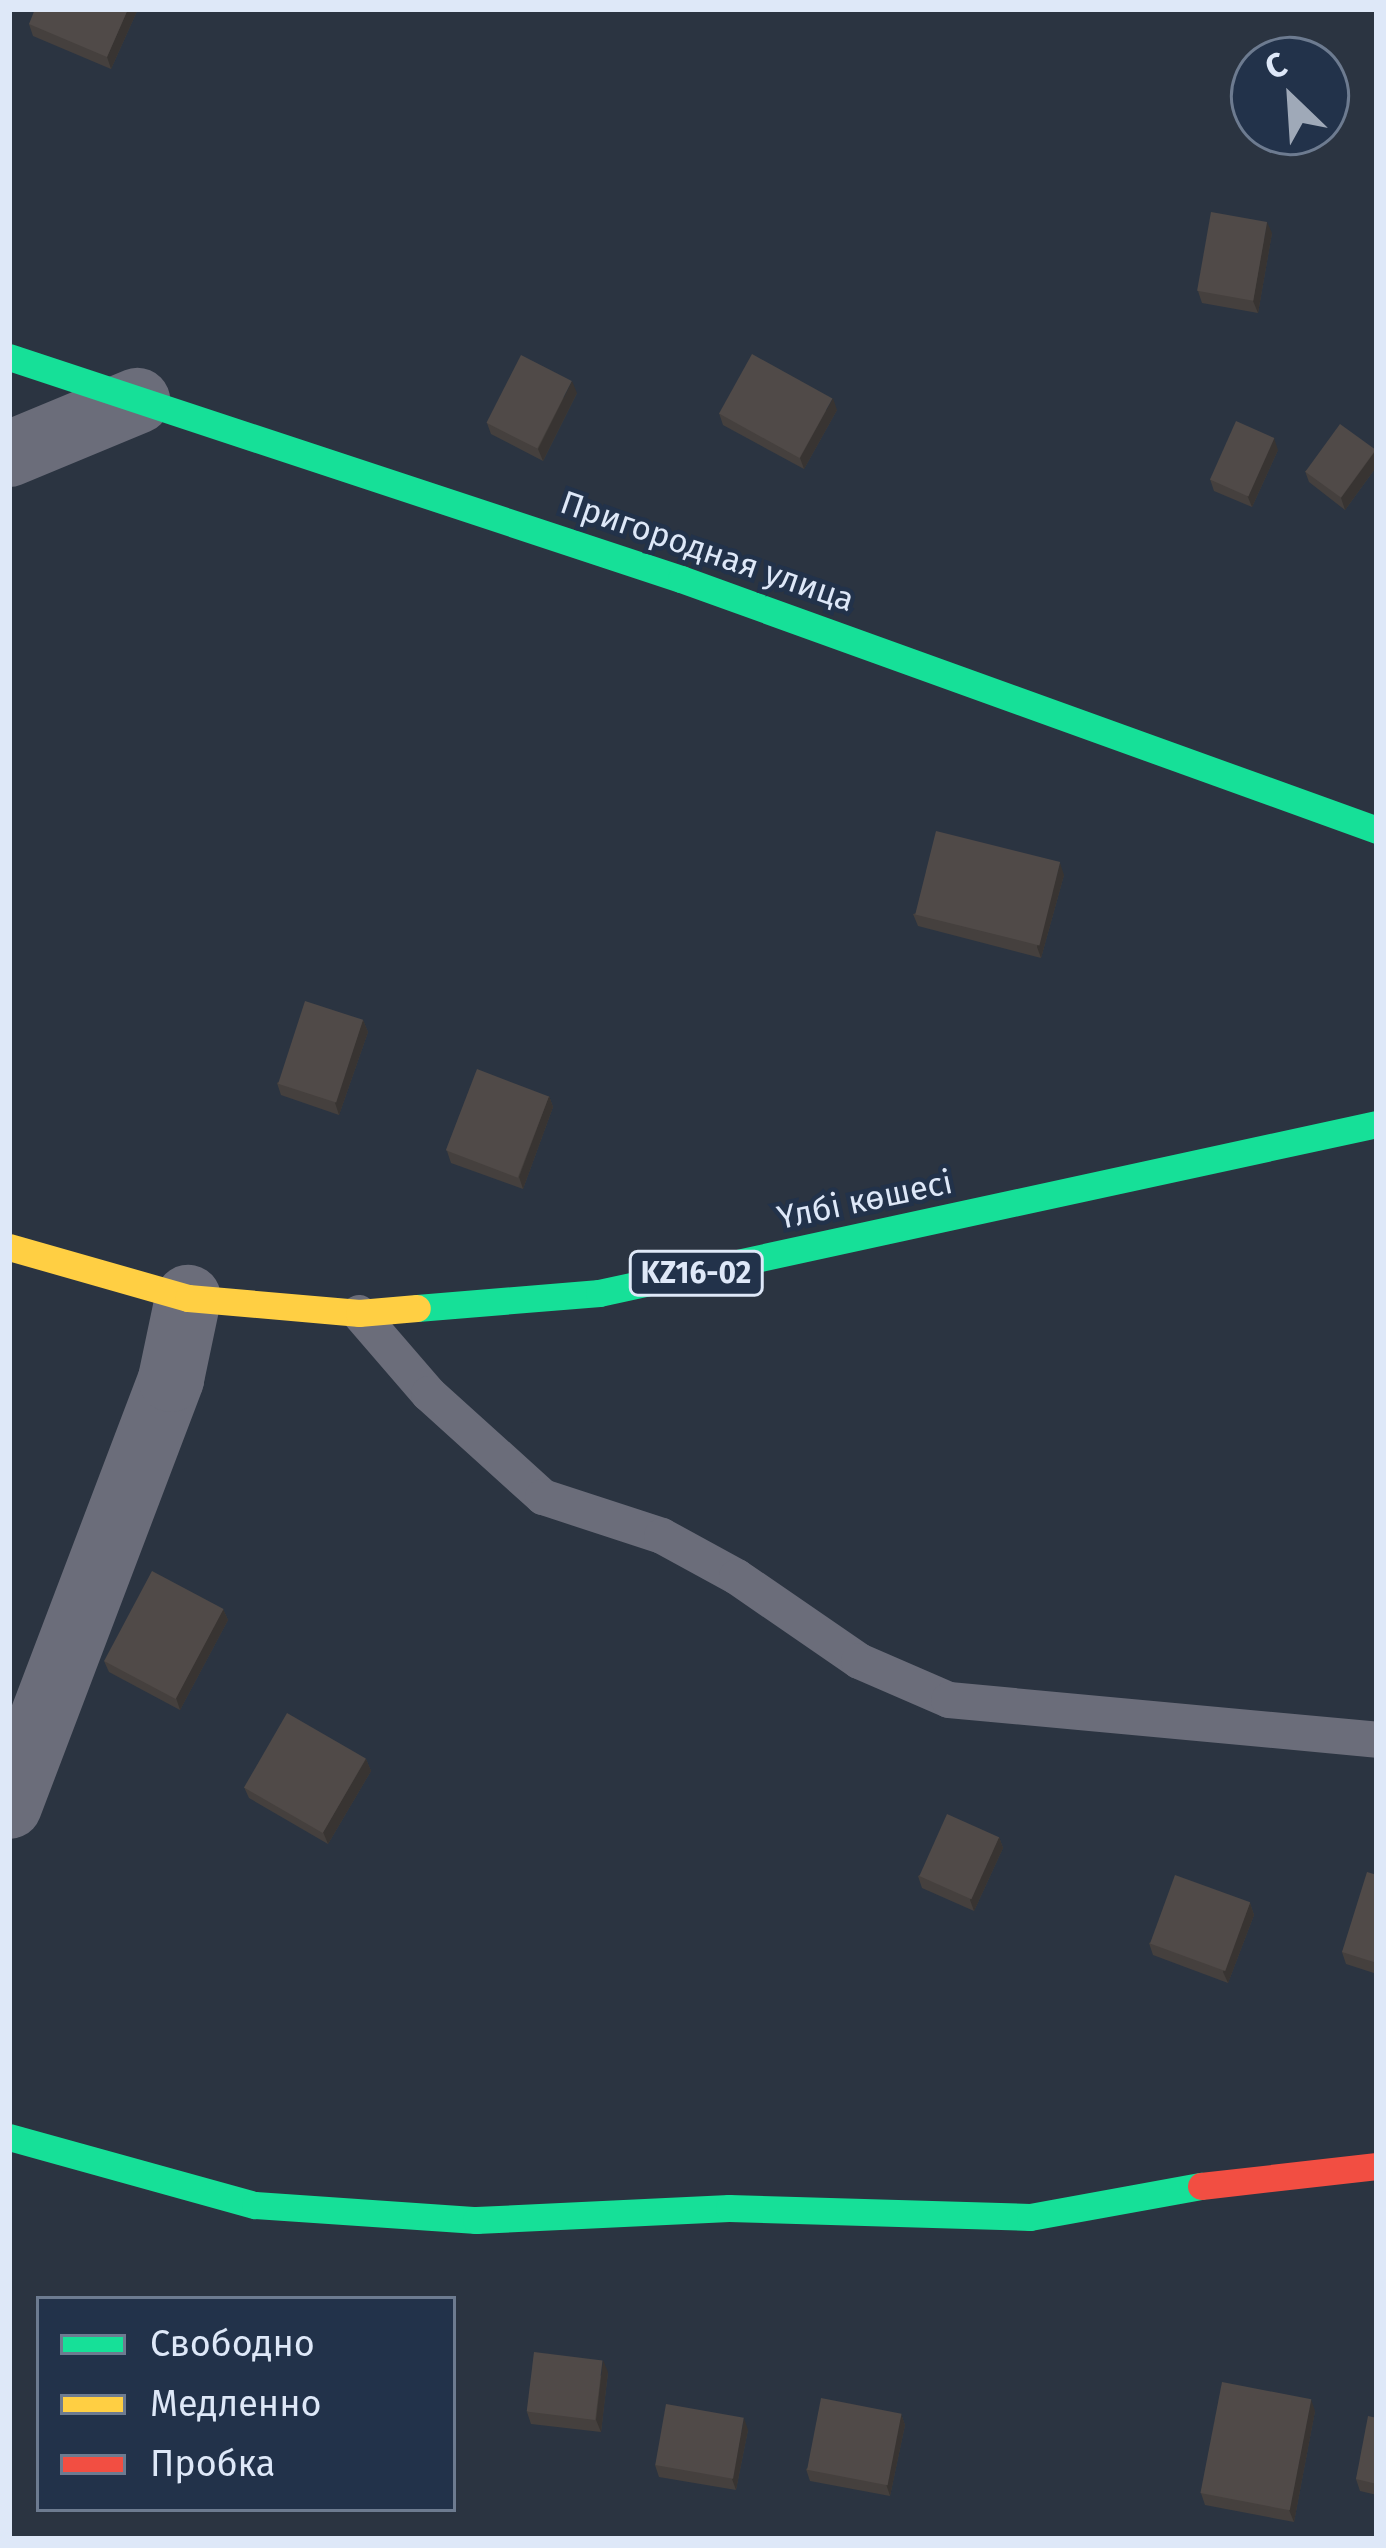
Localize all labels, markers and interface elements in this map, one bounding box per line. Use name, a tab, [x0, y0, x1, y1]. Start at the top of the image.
north arrow	[1230, 36, 1350, 156]
text: С	[1259, 44, 1293, 88]
street label: Пригородная улица	[555, 483, 859, 621]
street label: Үлбі көшесі	[774, 1163, 956, 1239]
road number: KZ16-02	[627, 1249, 765, 1297]
legend	[36, 2296, 456, 2512]
text: Свободно	[150, 2322, 315, 2366]
text: Медленно	[150, 2382, 322, 2426]
text: Пробка	[150, 2442, 275, 2486]

